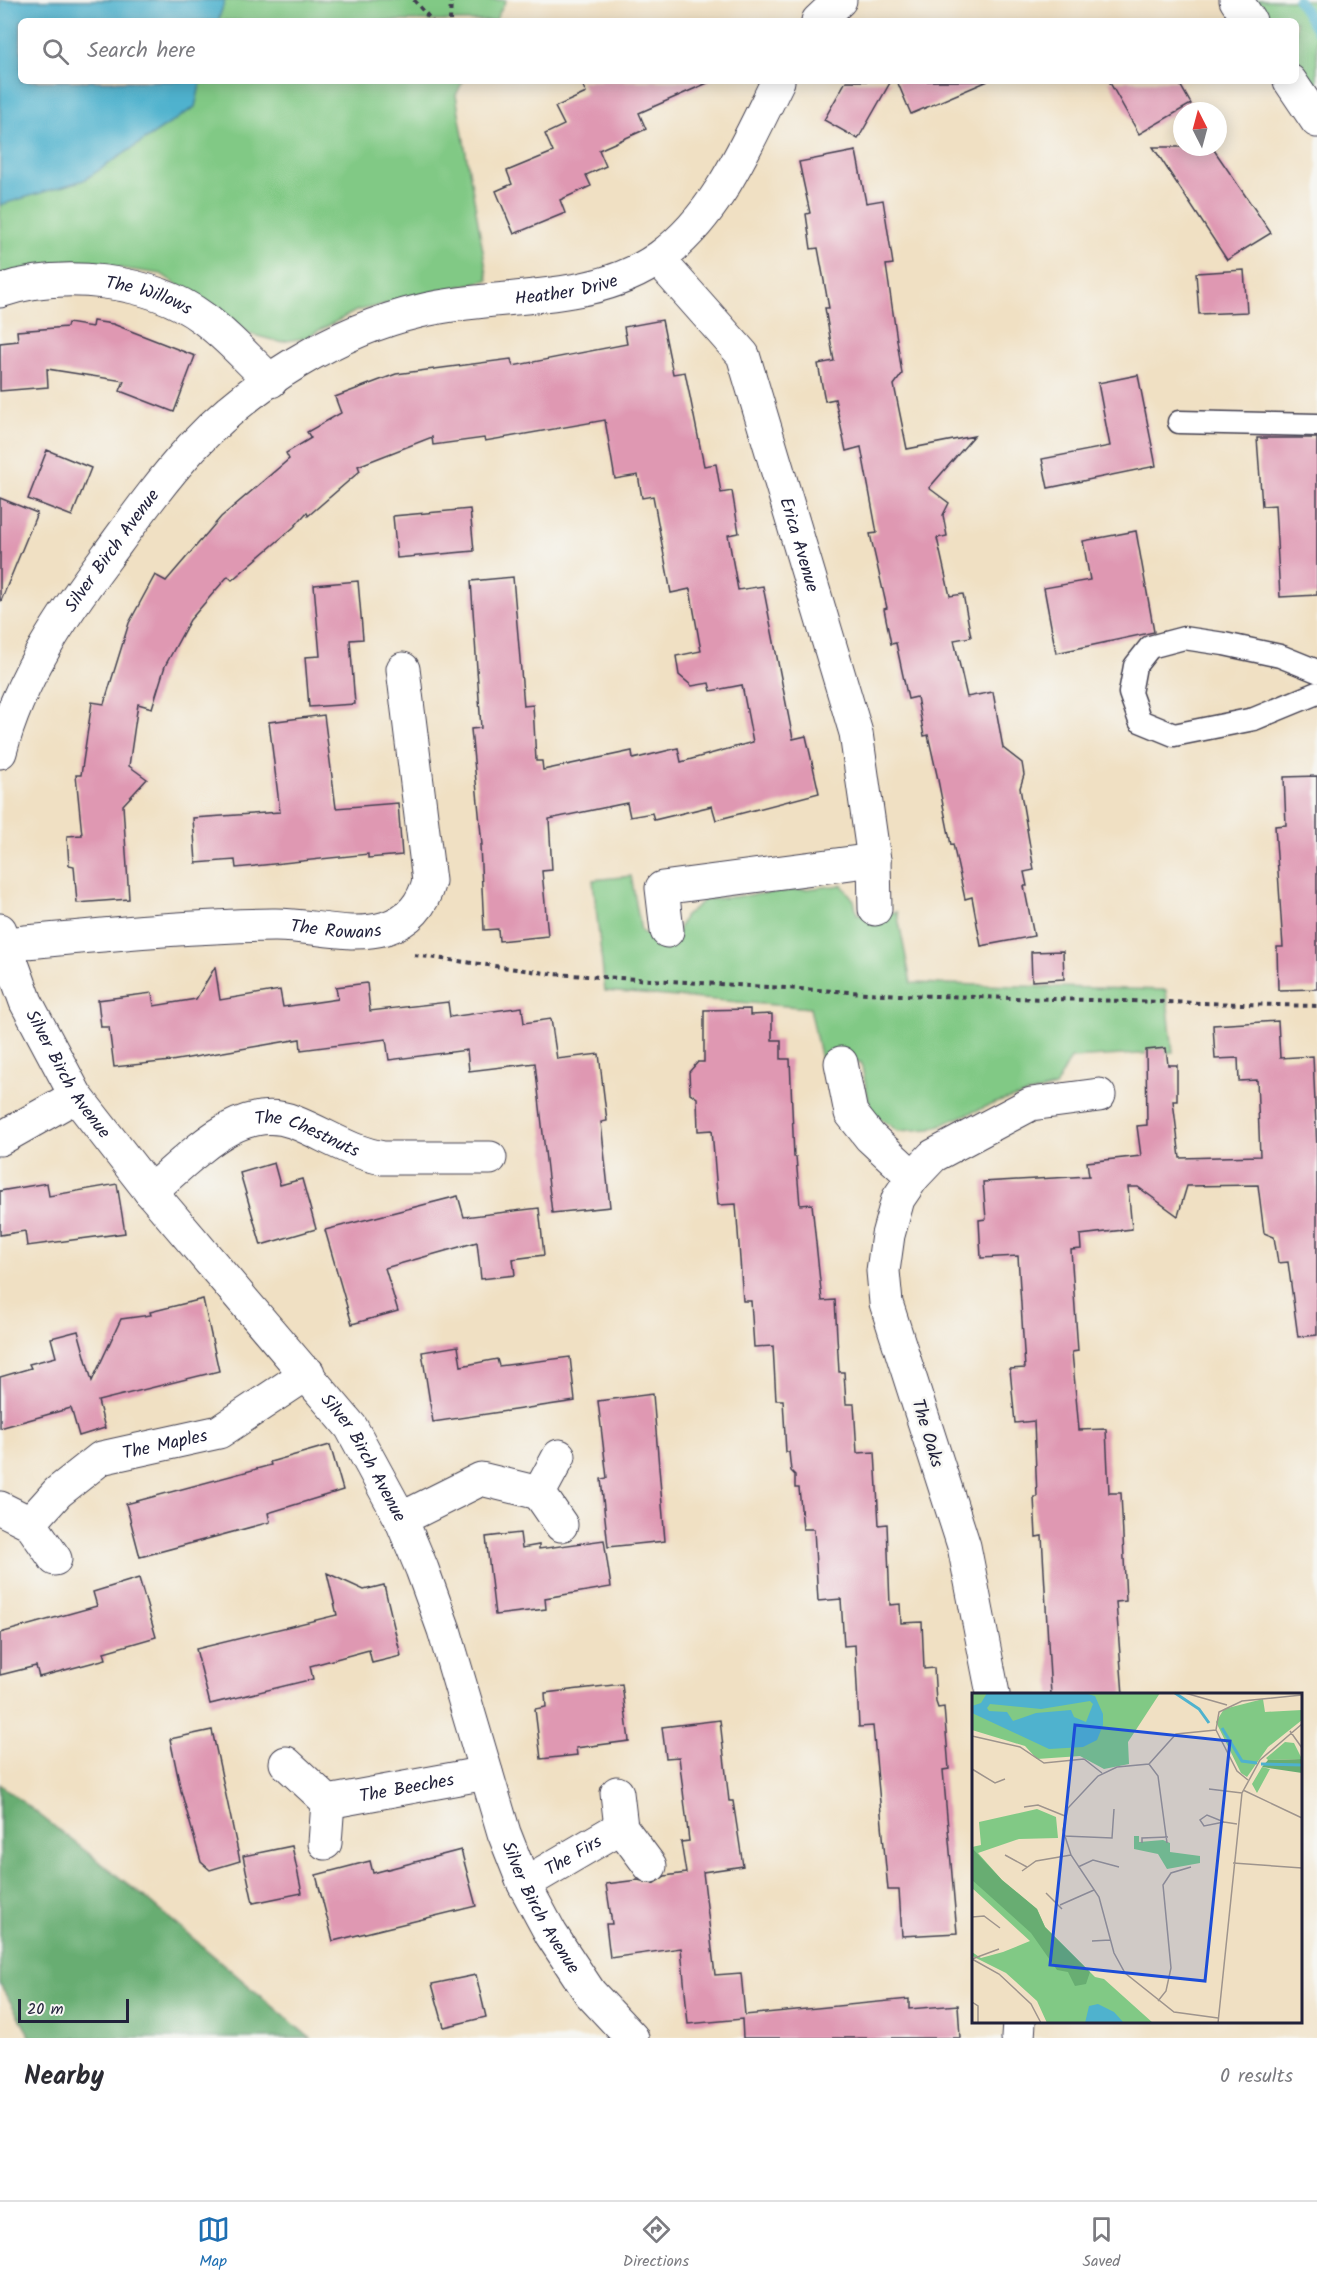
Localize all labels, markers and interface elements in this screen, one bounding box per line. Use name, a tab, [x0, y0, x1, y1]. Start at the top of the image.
search box	[18, 18, 1299, 84]
text: Search here	[87, 34, 195, 69]
icon: search	[39, 35, 72, 68]
north arrow	[1173, 102, 1227, 156]
street label: Heather Drive	[514, 267, 622, 314]
street label: The Willows	[104, 269, 198, 324]
street label: Silver Birch Avenue	[58, 483, 168, 619]
street label: Erica Avenue	[770, 494, 826, 596]
street label: The Rowans	[289, 913, 385, 948]
street label: Silver Birch Avenue	[17, 1005, 117, 1146]
street label: The Chestnuts	[253, 1104, 364, 1166]
street label: Silver Birch Avenue	[312, 1387, 413, 1528]
street label: The Oaks	[902, 1396, 951, 1472]
street label: The Maples	[120, 1422, 211, 1469]
inset map	[972, 1693, 1302, 2023]
street label: The Beeches	[357, 1766, 457, 1812]
street label: The Firs	[540, 1828, 608, 1885]
street label: Silver Birch Avenue	[493, 1837, 587, 1980]
scale bar	[18, 1996, 129, 2024]
text: 20 m	[27, 1997, 63, 2022]
text: Nearby	[24, 2056, 104, 2098]
text: 0 results	[1220, 2061, 1293, 2093]
tab: Map	[197, 2213, 230, 2274]
tab: Directions	[623, 2213, 689, 2274]
tab: Saved	[1082, 2213, 1120, 2274]

